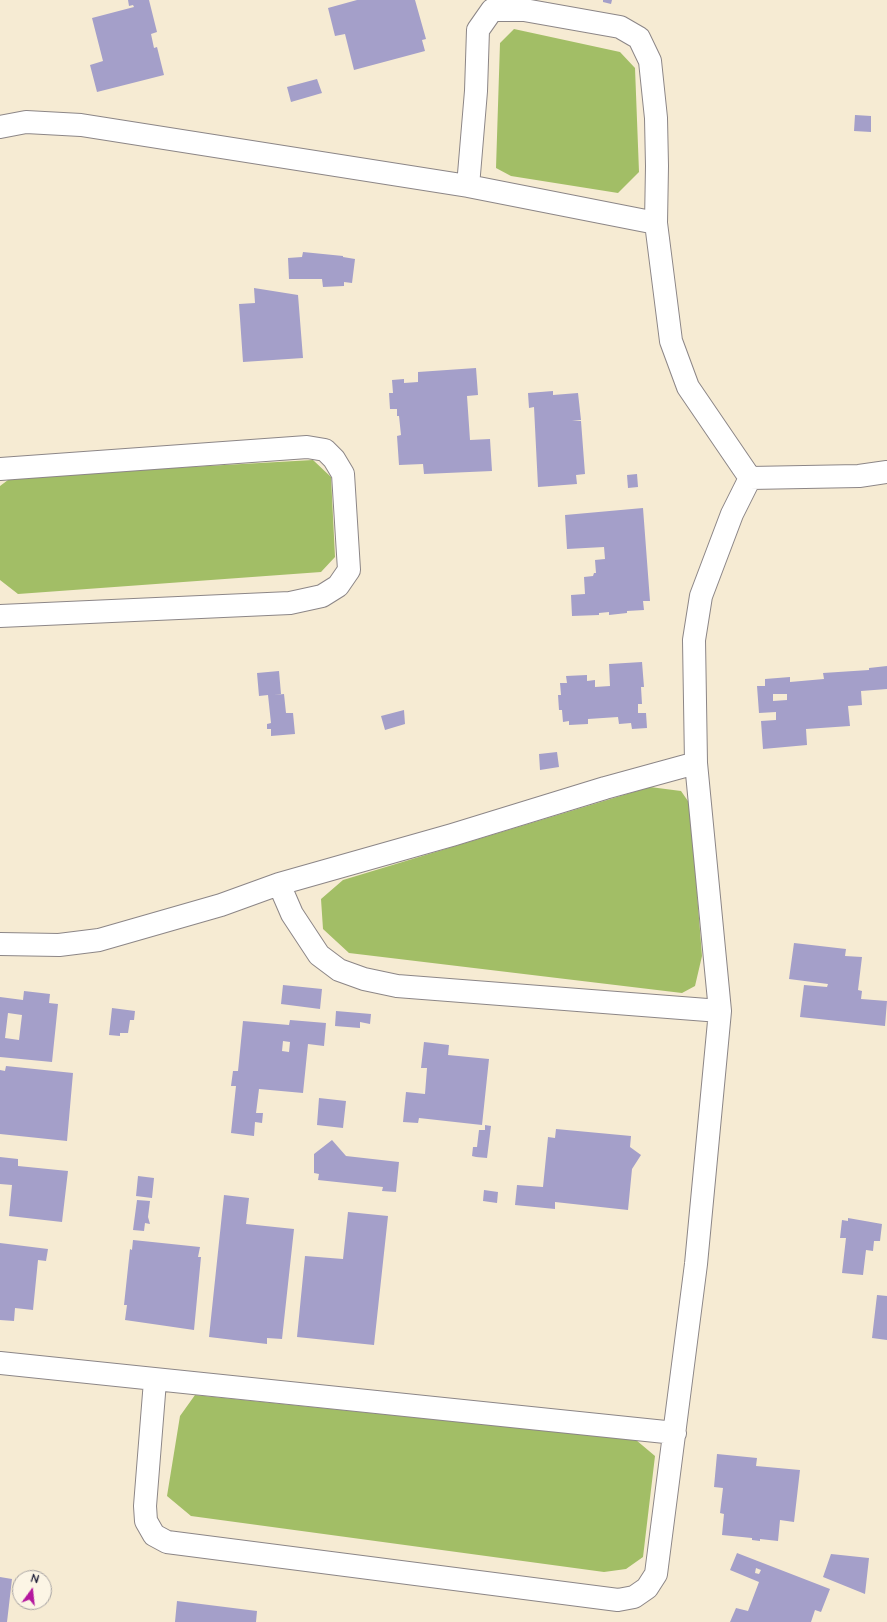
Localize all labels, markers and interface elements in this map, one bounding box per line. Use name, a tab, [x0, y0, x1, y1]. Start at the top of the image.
north arrow	[12, 1570, 52, 1610]
text: N	[30, 1571, 40, 1587]

